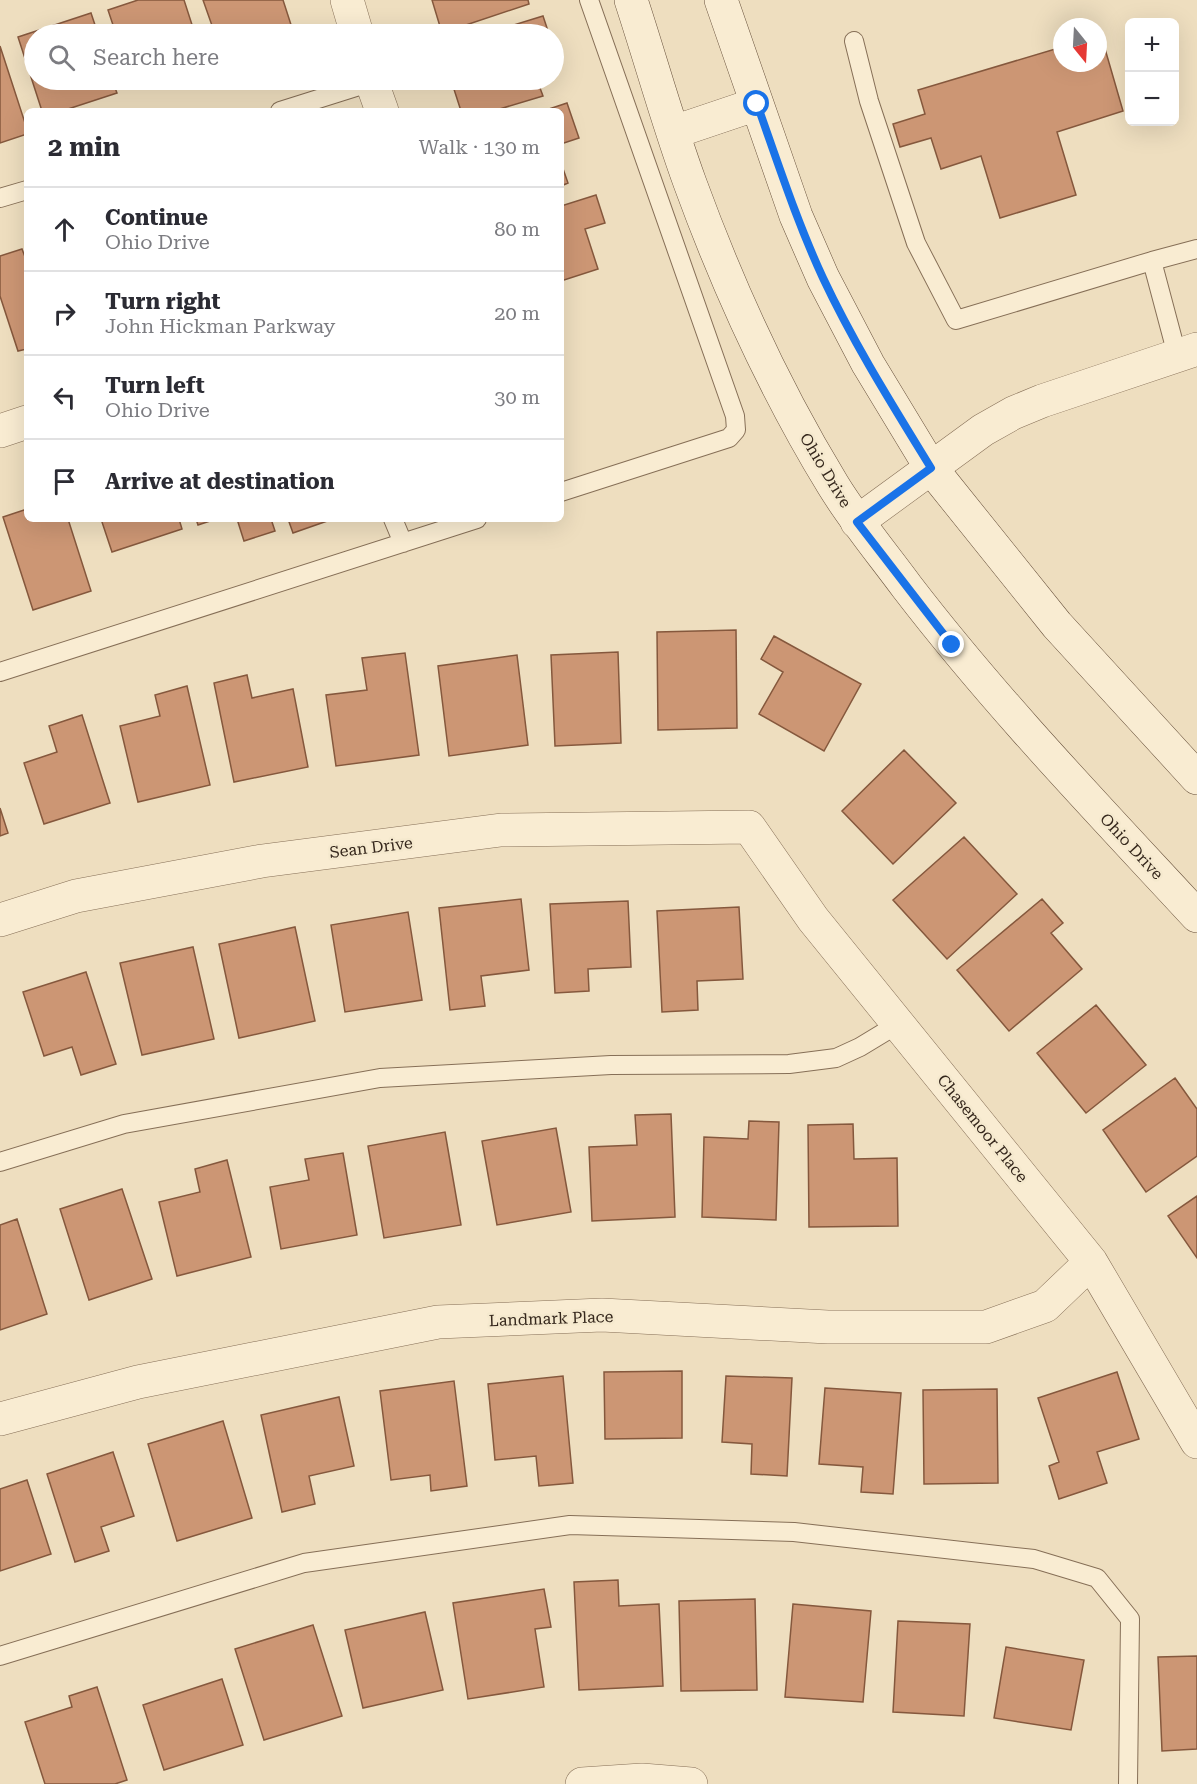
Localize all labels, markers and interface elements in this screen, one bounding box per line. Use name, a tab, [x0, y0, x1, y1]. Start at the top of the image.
north arrow	[1053, 18, 1107, 72]
map controls	[1125, 18, 1179, 126]
button: +	[1125, 18, 1179, 72]
search box	[24, 24, 564, 90]
icon: search	[45, 41, 78, 74]
text: Search here	[93, 45, 219, 70]
button: −	[1125, 72, 1179, 126]
route start	[743, 90, 769, 116]
text: 2 min	[48, 132, 120, 162]
text: Walk · 130 m	[419, 135, 540, 159]
text: Continue	[105, 205, 208, 230]
icon: ahead	[48, 213, 81, 246]
text: 80 m	[494, 217, 540, 241]
text: Ohio Drive	[105, 230, 210, 254]
text: Turn right	[105, 289, 220, 314]
icon: right	[48, 297, 81, 330]
text: 20 m	[494, 301, 540, 325]
text: John Hickman Parkway	[105, 314, 335, 338]
text: Turn left	[105, 373, 205, 398]
icon: left	[48, 381, 81, 414]
text: 30 m	[494, 385, 540, 409]
text: Ohio Drive	[105, 398, 210, 422]
street label: Ohio Drive	[796, 429, 855, 511]
icon: arrive	[48, 465, 81, 498]
text: Arrive at destination	[105, 469, 334, 494]
route end	[938, 631, 964, 657]
street label: Ohio Drive	[1096, 809, 1167, 884]
street label: Sean Drive	[328, 833, 414, 862]
street label: Chasemoor Place	[933, 1071, 1032, 1186]
street label: Landmark Place	[488, 1307, 614, 1330]

